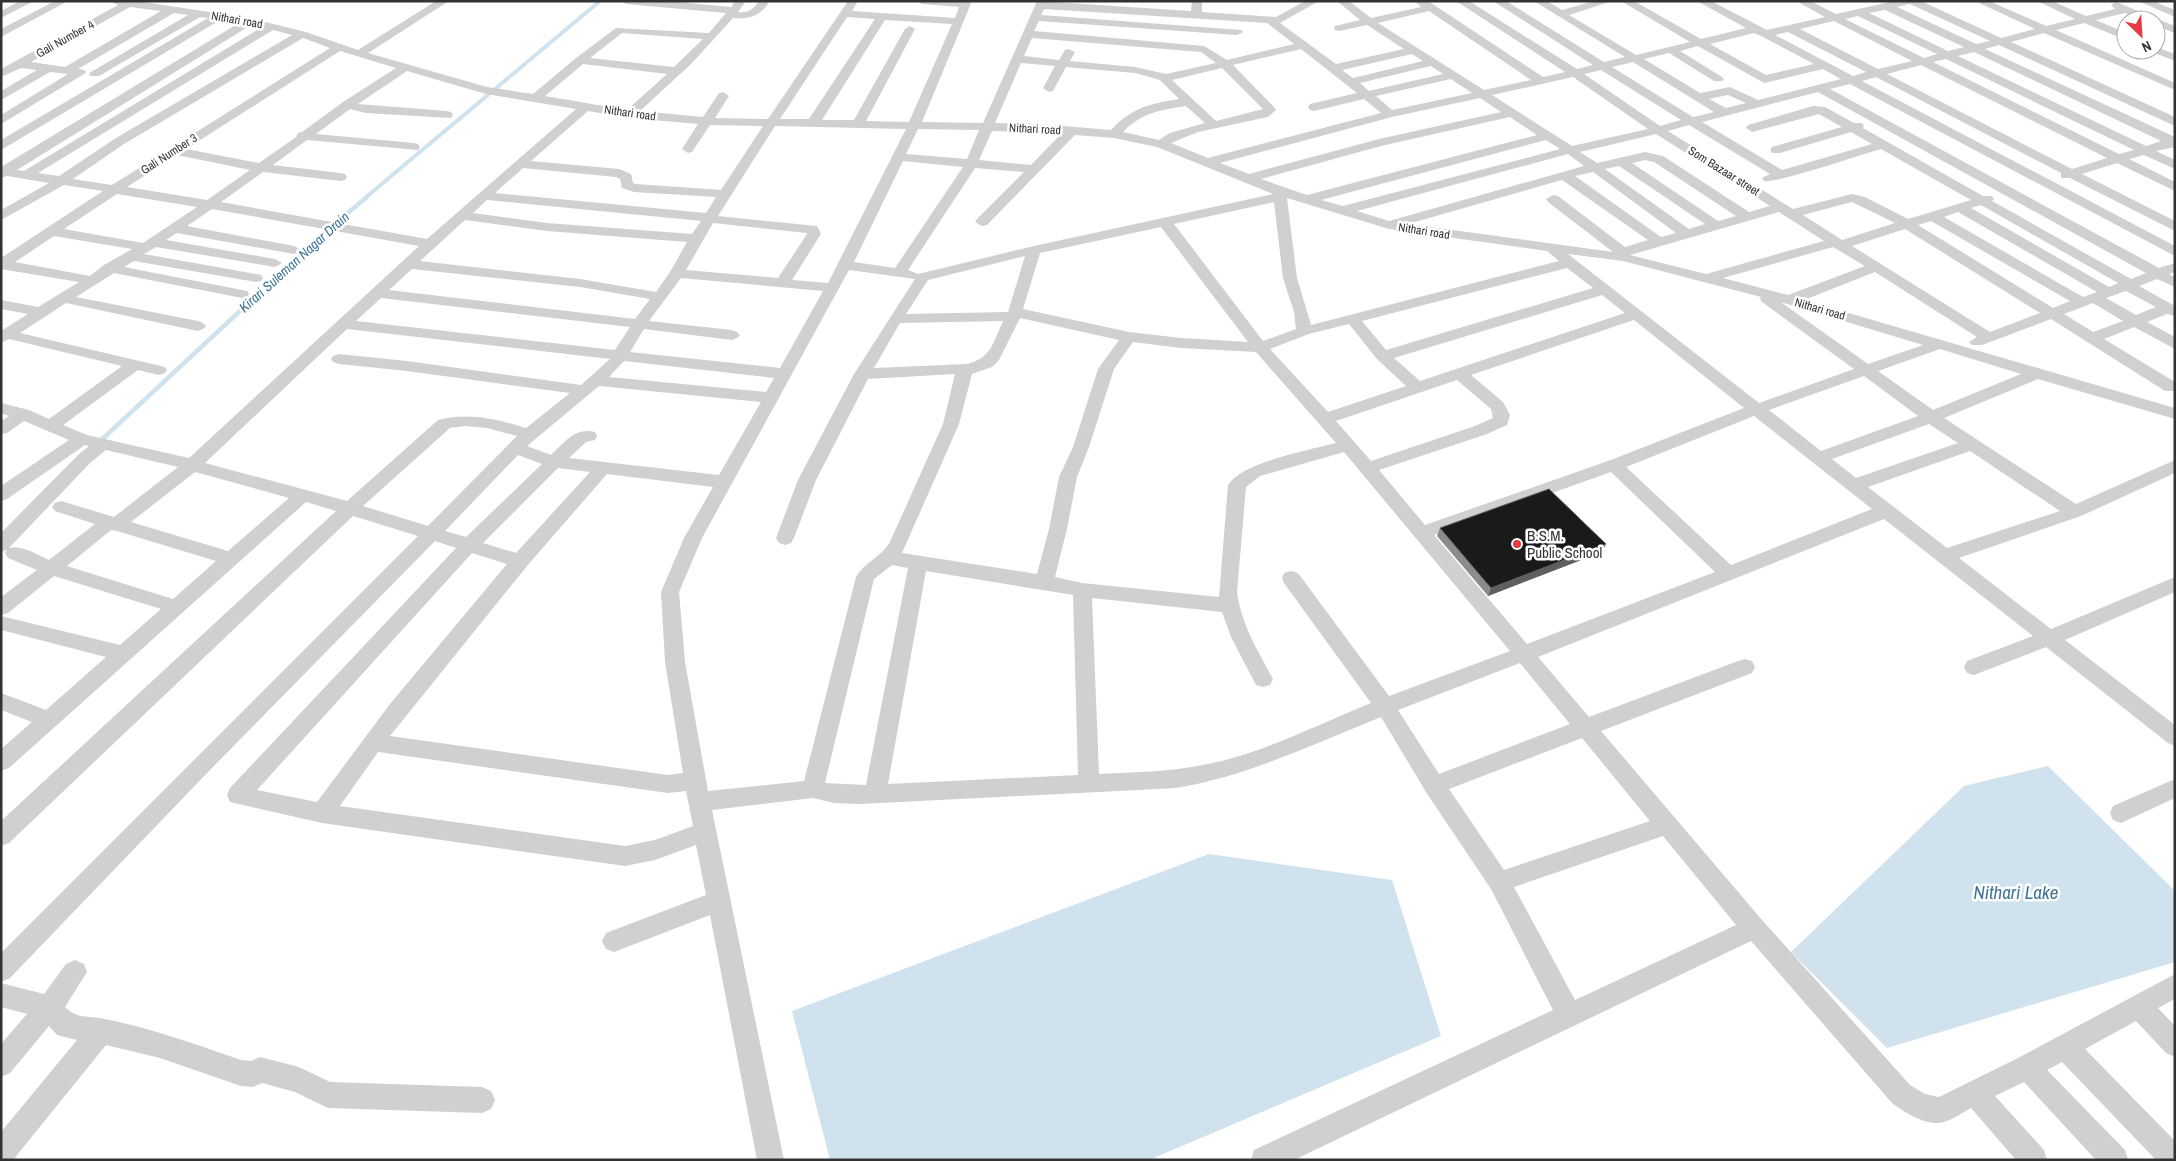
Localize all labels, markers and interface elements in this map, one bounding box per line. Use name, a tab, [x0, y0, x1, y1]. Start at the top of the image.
street label: Nithari road	[210, 8, 264, 32]
north arrow	[2116, 10, 2166, 60]
street label: Gali Number 4	[33, 16, 97, 62]
text: N	[2139, 37, 2154, 57]
street label: Nithari road	[603, 101, 657, 125]
street label: Nithari road	[1009, 120, 1061, 138]
street label: Gali Number 3	[138, 130, 200, 178]
street label: Som Bazaar street	[1685, 143, 1763, 200]
water label: Kirari Suleman Nagar Drain	[235, 208, 353, 316]
street label: Nithari road	[1397, 219, 1451, 243]
street label: Nithari road	[1793, 294, 1847, 324]
place label: B.S.M. Public School	[1527, 525, 1602, 563]
marker: B.S.M. Public School	[1511, 538, 1523, 550]
water label: Nithari Lake	[1974, 879, 2058, 905]

